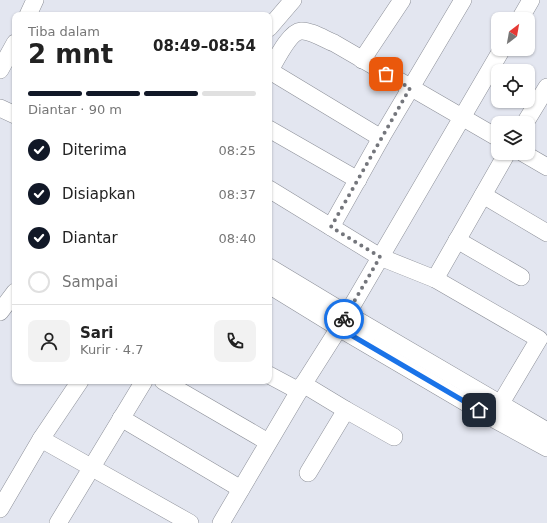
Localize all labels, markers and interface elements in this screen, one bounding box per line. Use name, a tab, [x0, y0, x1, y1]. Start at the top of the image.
north arrow	[491, 12, 535, 56]
map controls	[491, 12, 535, 160]
text: Tiba dalam	[28, 24, 100, 39]
text: 08:49–08:54	[153, 37, 256, 55]
text: 2 mnt	[28, 39, 113, 69]
pin	[369, 57, 403, 91]
icon: bag	[375, 63, 397, 85]
button: locate	[491, 64, 535, 108]
text: Diantar · 90 m	[28, 102, 122, 117]
button: layers	[491, 116, 535, 160]
icon: check	[28, 139, 50, 161]
text: Diterima	[62, 141, 127, 159]
text: 08:25	[219, 143, 256, 158]
icon: check	[28, 183, 50, 205]
text: Disiapkan	[62, 185, 136, 203]
text: 08:37	[219, 187, 256, 202]
icon: check	[28, 227, 50, 249]
text: Diantar	[62, 229, 118, 247]
text: 08:40	[219, 231, 256, 246]
text: Sampai	[62, 273, 118, 291]
courier	[324, 299, 364, 339]
icon: bike	[333, 308, 355, 330]
button: person	[28, 320, 70, 362]
button: phone	[214, 320, 256, 362]
text: Sari	[80, 324, 113, 342]
text: Kurir · 4.7	[80, 342, 144, 357]
pin	[462, 393, 496, 427]
icon: home	[468, 399, 490, 421]

